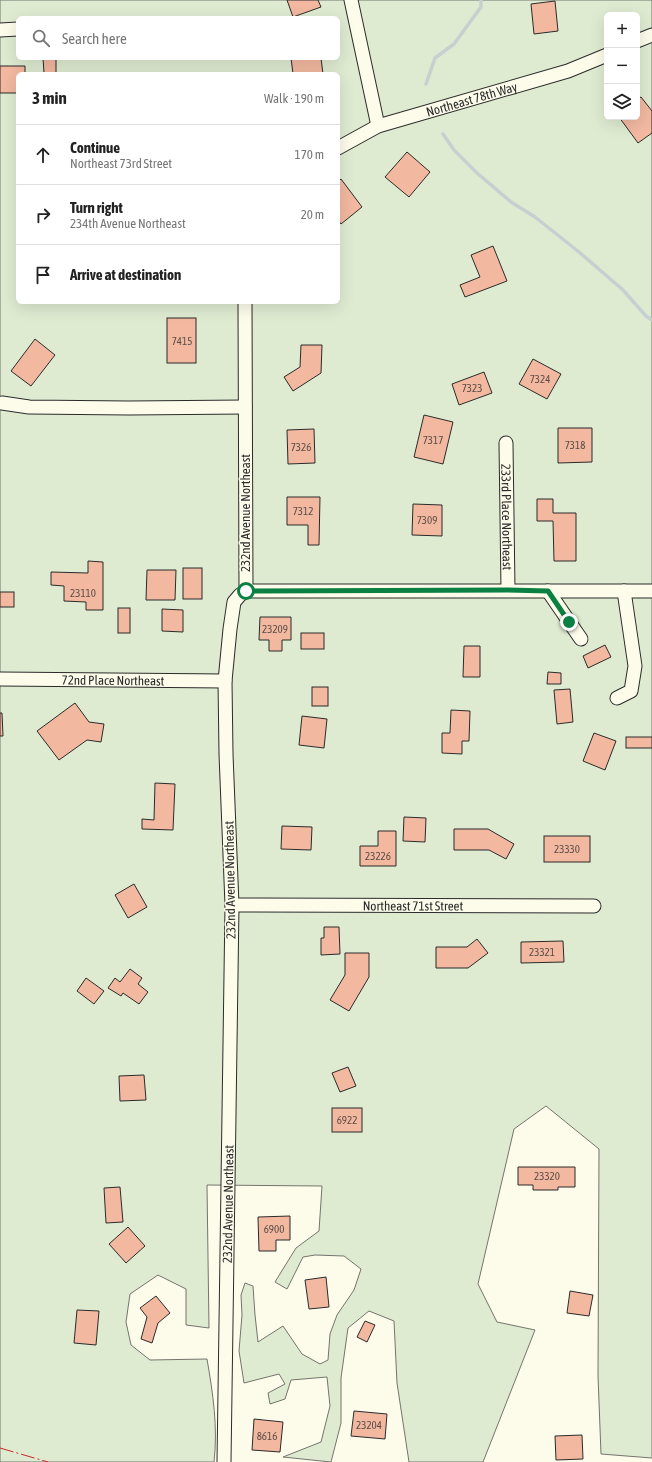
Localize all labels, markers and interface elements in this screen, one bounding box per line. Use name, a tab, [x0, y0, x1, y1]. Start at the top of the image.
map controls	[604, 12, 640, 120]
button: +	[604, 12, 640, 48]
search box	[16, 16, 340, 60]
icon: search	[30, 27, 52, 49]
text: Search here	[62, 30, 127, 47]
button: −	[604, 48, 640, 84]
street label: Northeast 78th Way	[424, 78, 519, 119]
button: layers	[604, 84, 640, 120]
text: 3 min	[32, 88, 67, 108]
text: Walk · 190 m	[264, 91, 324, 106]
text: Continue	[70, 139, 120, 156]
icon: ahead	[32, 144, 54, 166]
text: 170 m	[295, 147, 324, 162]
text: Northeast 73rd Street	[70, 156, 172, 171]
text: Turn right	[70, 199, 123, 216]
icon: right	[32, 204, 54, 226]
text: 20 m	[301, 207, 324, 222]
text: 234th Avenue Northeast	[70, 216, 186, 231]
icon: arrive	[32, 264, 54, 286]
text: Arrive at destination	[70, 266, 181, 283]
house number: 7415	[172, 335, 192, 347]
house number: 7324	[530, 373, 550, 385]
house number: 7323	[462, 382, 482, 394]
house number: 7317	[423, 434, 443, 446]
house number: 7318	[565, 439, 585, 451]
house number: 7326	[291, 441, 311, 453]
street label: 232nd Avenue Northeast	[238, 454, 253, 572]
street label: 233rd Place Northeast	[499, 464, 515, 571]
house number: 7312	[293, 505, 313, 517]
house number: 7309	[417, 514, 437, 526]
route start	[237, 582, 255, 600]
house number: 23110	[70, 587, 96, 599]
route end	[560, 613, 578, 631]
house number: 23209	[262, 623, 288, 635]
street label: 72nd Place Northeast	[62, 672, 165, 688]
street label: 232nd Avenue Northeast	[221, 821, 239, 939]
house number: 23330	[554, 843, 580, 855]
house number: 23226	[365, 850, 391, 862]
street label: Northeast 71st Street	[363, 898, 464, 913]
house number: 23321	[529, 946, 555, 958]
house number: 6922	[337, 1114, 357, 1126]
street label: 232nd Avenue Northeast	[219, 1145, 236, 1263]
house number: 23320	[534, 1170, 560, 1182]
house number: 6900	[264, 1223, 284, 1235]
house number: 23204	[356, 1419, 382, 1431]
house number: 8616	[257, 1430, 277, 1442]

